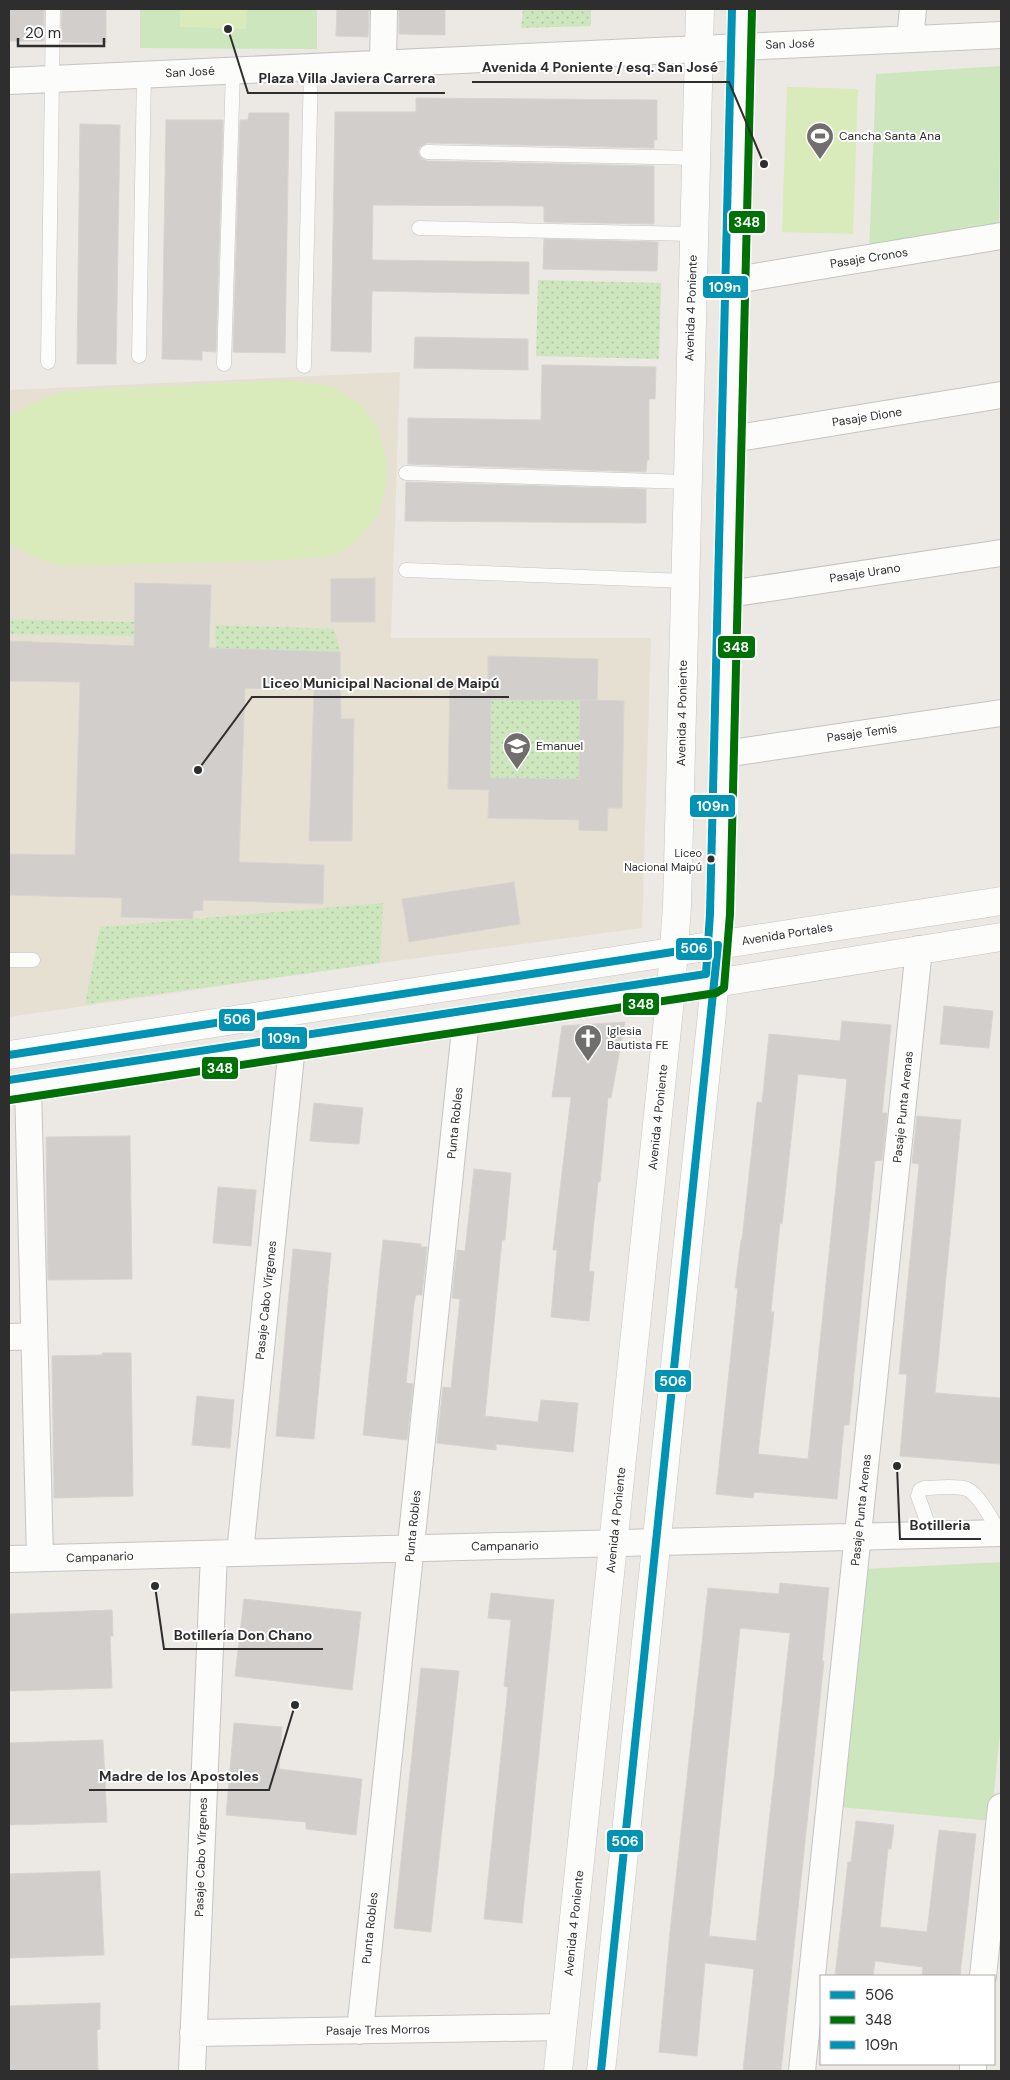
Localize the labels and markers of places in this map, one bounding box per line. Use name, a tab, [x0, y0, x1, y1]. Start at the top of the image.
callout: Avenida 4 Poniente / esq. San José	[472, 53, 729, 82]
callout: Plaza Villa Javiera Carrera	[248, 64, 445, 93]
sports icon: Cancha Santa Ana	[805, 121, 835, 160]
place label: Cancha Santa Ana	[839, 128, 941, 144]
callout: Liceo Municipal Nacional de Maipú	[252, 668, 509, 697]
school or university icon: Emanuel	[502, 731, 532, 770]
place label: Emanuel	[536, 738, 583, 754]
place label: Liceo Nacional Maipú	[624, 846, 702, 874]
marker: Liceo Nacional Maipú	[706, 854, 716, 864]
church icon: Iglesia Bautista FE	[573, 1023, 603, 1062]
place label: Iglesia Bautista FE	[607, 1023, 669, 1053]
callout: Botilleria	[900, 1510, 981, 1539]
callout: Botillería Don Chano	[164, 1620, 323, 1649]
callout: Madre de los Apostoles	[89, 1761, 269, 1790]

